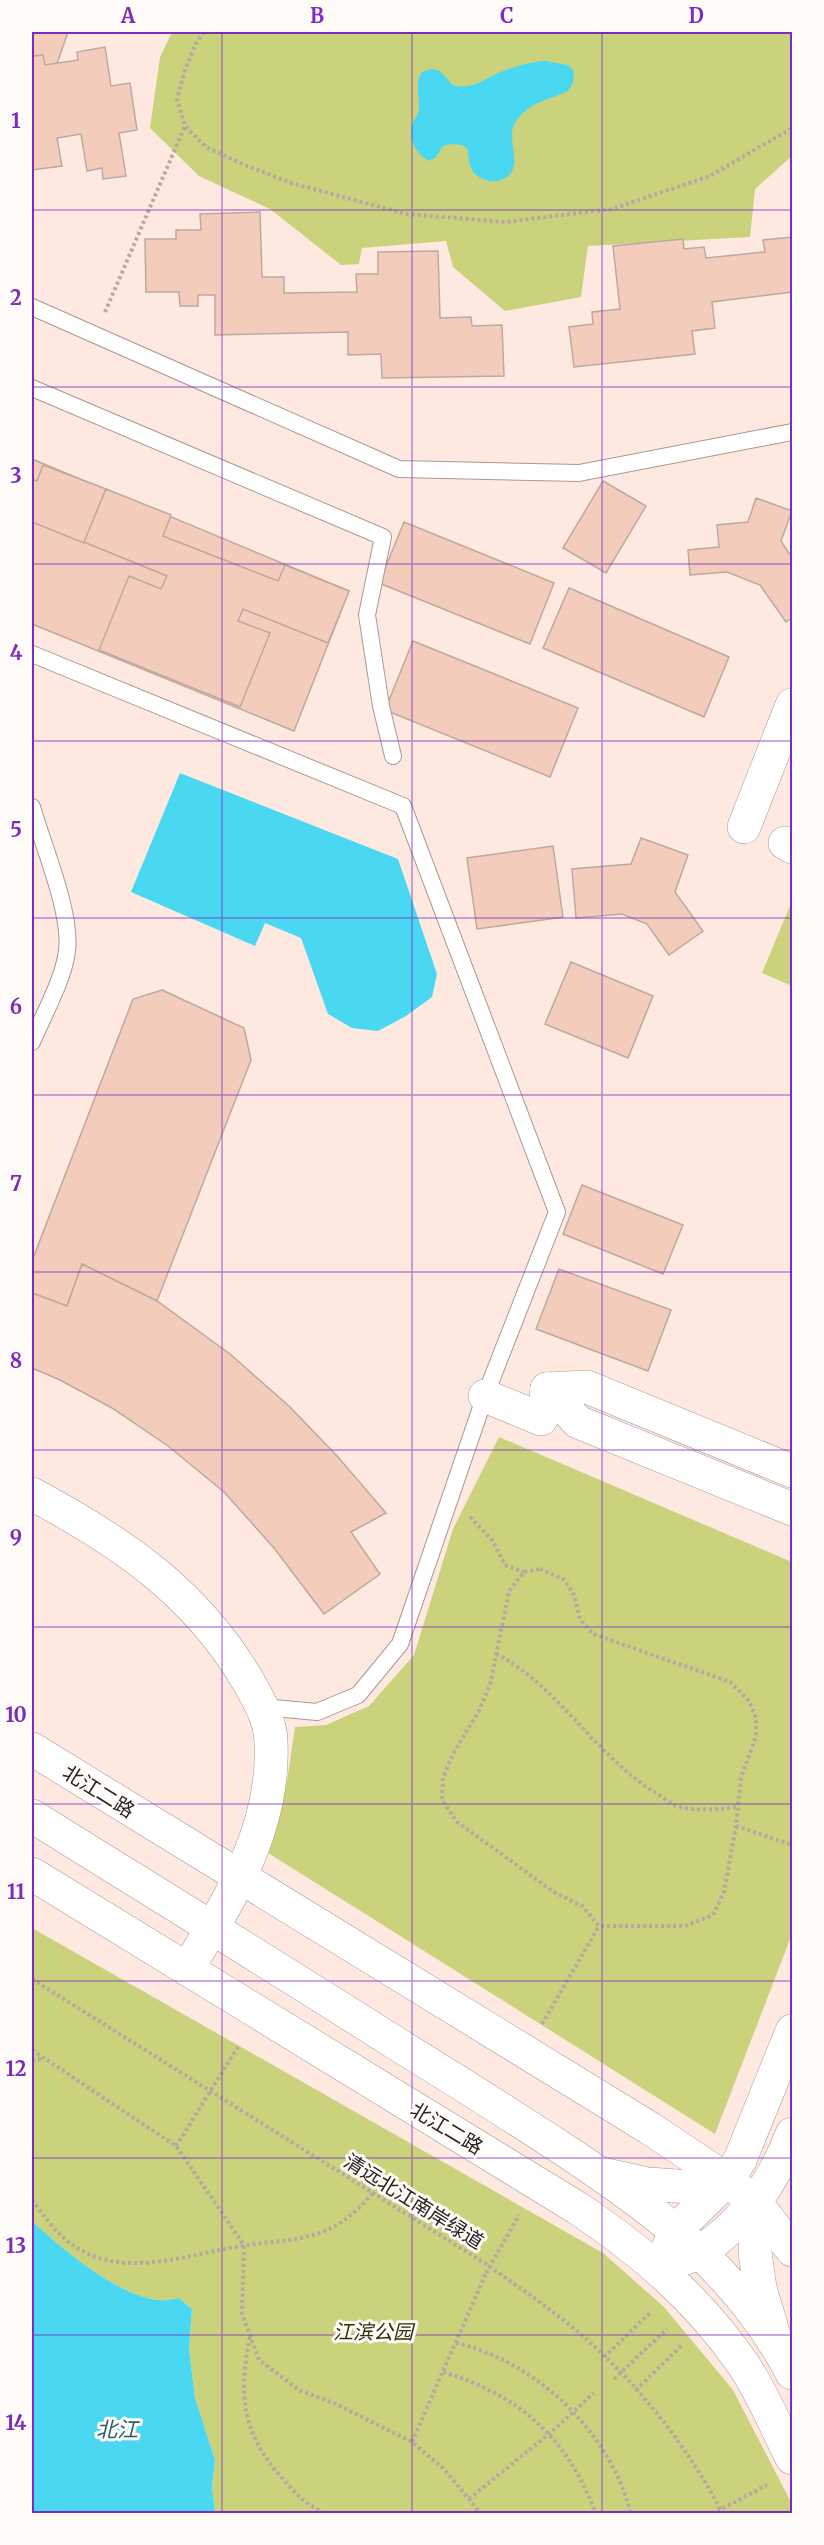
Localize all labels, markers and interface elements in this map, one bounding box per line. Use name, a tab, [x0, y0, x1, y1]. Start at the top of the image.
text: A	[120, 3, 136, 28]
text: B	[310, 3, 324, 28]
text: C	[500, 3, 514, 28]
text: D	[688, 3, 704, 28]
text: 1	[11, 108, 21, 133]
text: 2	[10, 285, 22, 310]
text: 3	[10, 463, 22, 488]
text: 4	[10, 640, 23, 665]
text: 5	[10, 817, 22, 842]
text: 6	[10, 994, 22, 1019]
text: 7	[10, 1171, 22, 1196]
text: 8	[10, 1348, 22, 1373]
text: 9	[10, 1525, 22, 1550]
text: 10	[5, 1702, 27, 1727]
street label: 北江二路	[58, 1759, 140, 1823]
text: 11	[7, 1879, 25, 1904]
text: 12	[6, 2056, 27, 2081]
street label: 北江二路	[406, 2097, 488, 2159]
street label: 清远北江南岸绿道	[340, 2148, 488, 2254]
text: 13	[6, 2233, 26, 2258]
park label: 江滨公园	[333, 2319, 416, 2344]
text: 14	[6, 2410, 27, 2435]
water label: 北江	[96, 2416, 140, 2443]

